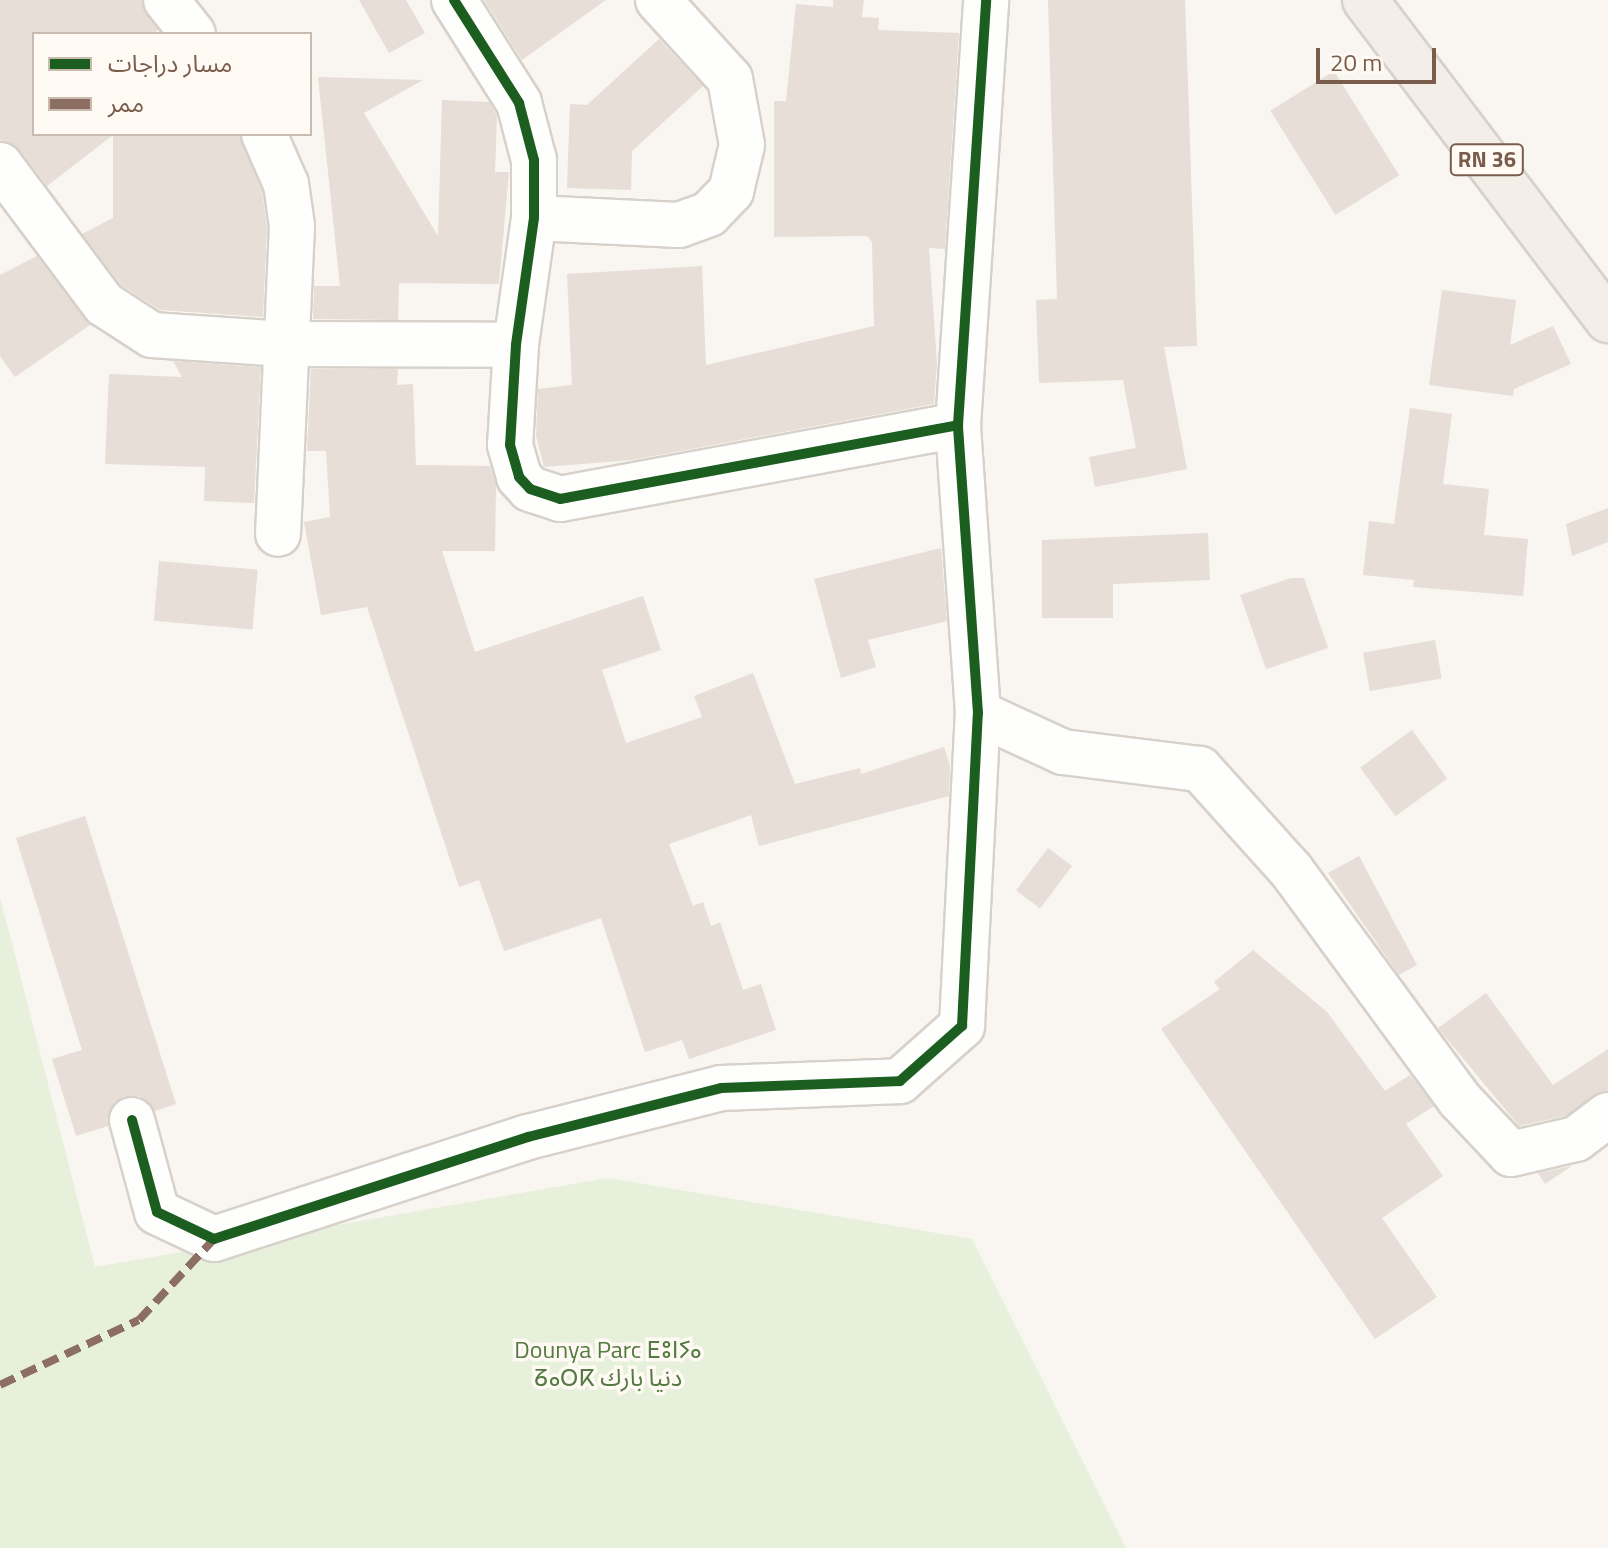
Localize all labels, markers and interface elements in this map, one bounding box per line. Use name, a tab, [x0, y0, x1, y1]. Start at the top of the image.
legend	[32, 32, 312, 136]
scale bar	[1320, 32, 1440, 82]
text: 20 m	[1330, 44, 1382, 80]
text: مسار دراجات	[108, 45, 232, 81]
text: ممر	[108, 85, 144, 121]
road number: RN 36	[1449, 142, 1525, 178]
park label: Dounya Parc ⴹⵓⵏⵢⴰ ⵒⴰⵔⴽ دنيا بارك	[514, 1336, 702, 1392]

